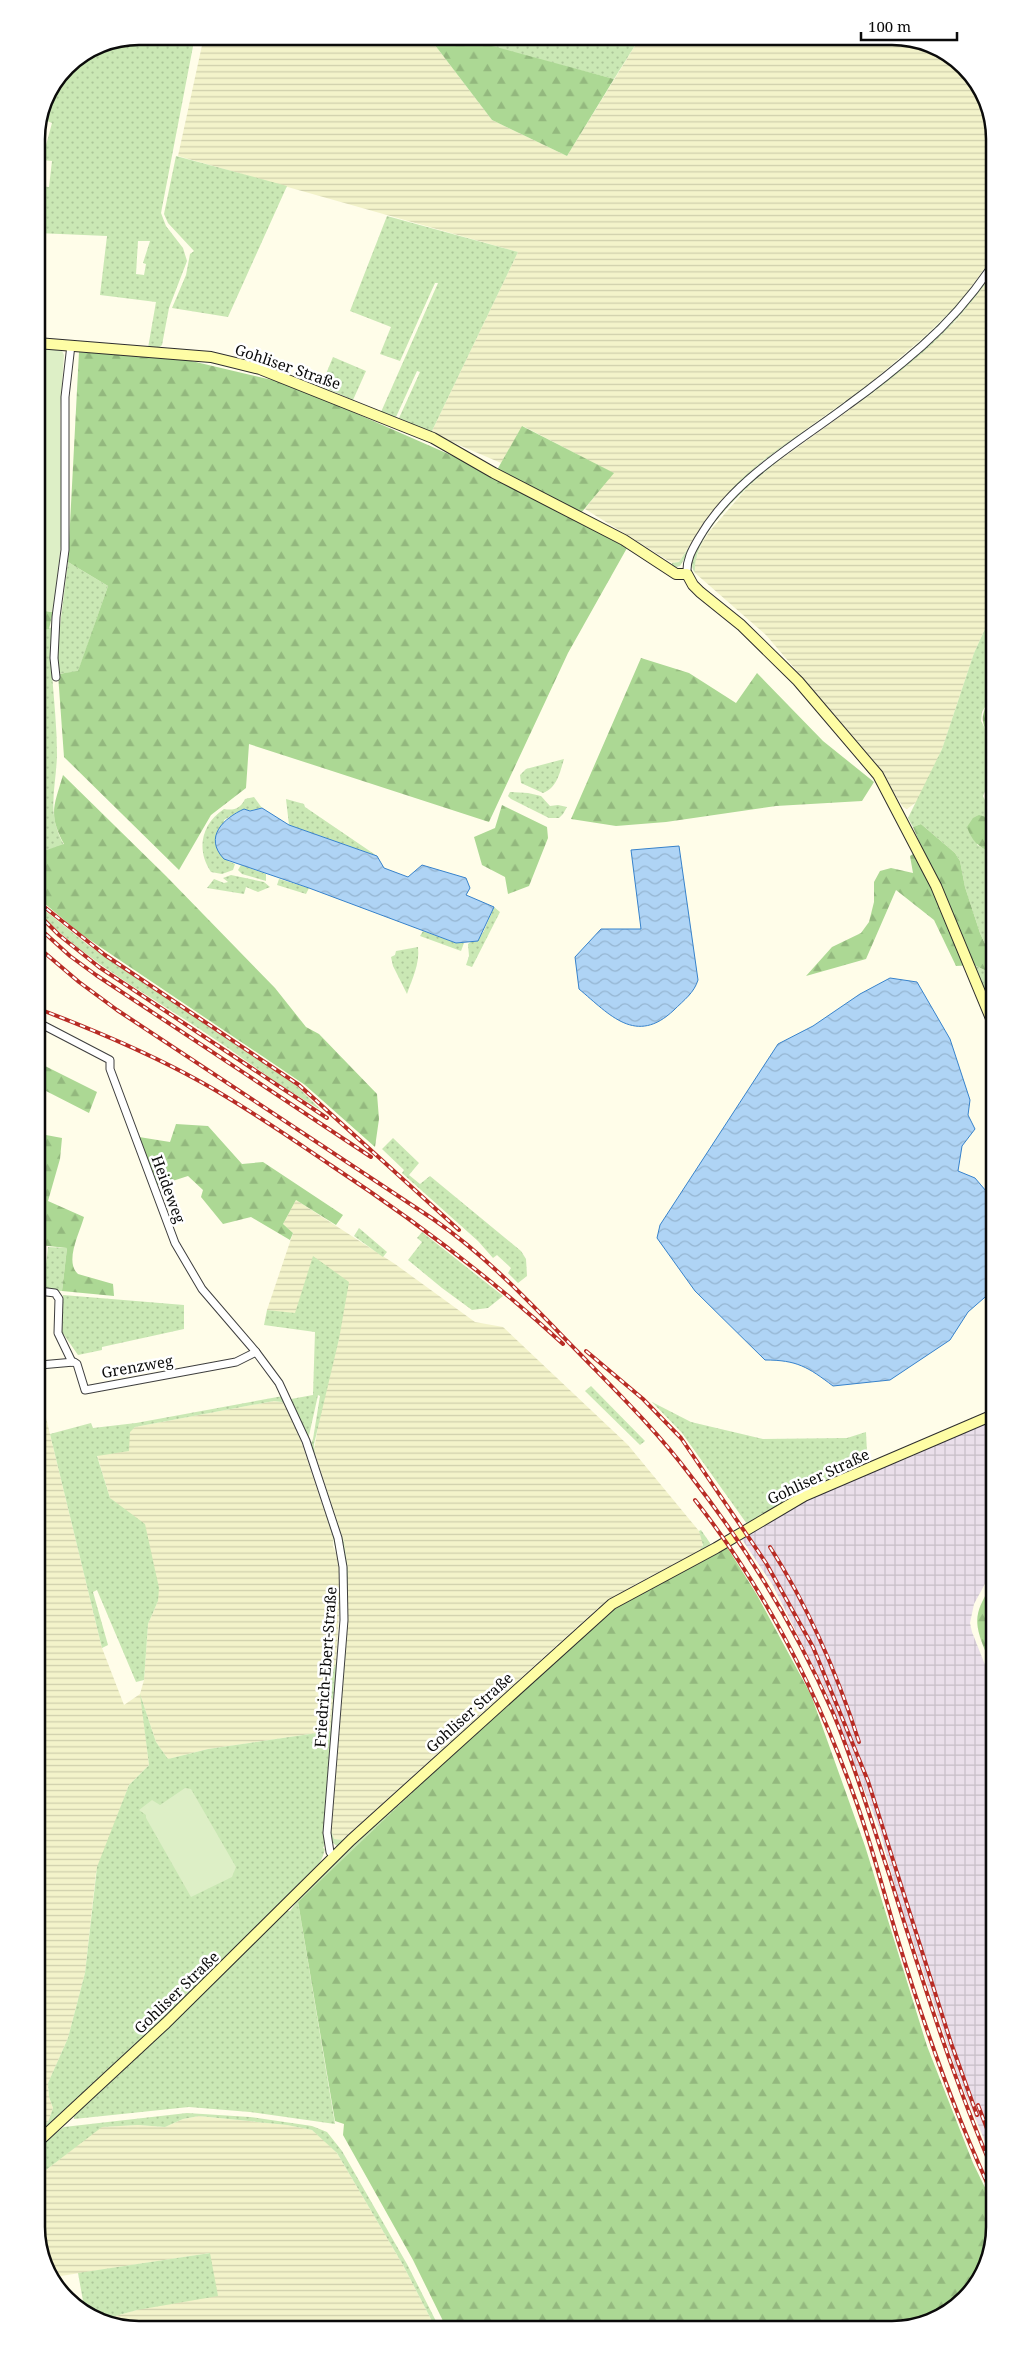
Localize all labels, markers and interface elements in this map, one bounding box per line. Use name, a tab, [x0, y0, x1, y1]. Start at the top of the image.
scale bar	[861, 10, 957, 42]
text: 100 m	[868, 16, 911, 36]
street label: Gohliser Straße	[233, 339, 343, 393]
street label: Heideweg	[147, 1152, 191, 1226]
street label: Grenzweg	[100, 1350, 174, 1382]
street label: Gohliser Straße	[764, 1444, 872, 1508]
street label: Friedrich-Ebert-Straße	[309, 1586, 341, 1748]
street label: Gohliser Straße	[421, 1668, 517, 1756]
street label: Gohliser Straße	[129, 1946, 223, 2038]

